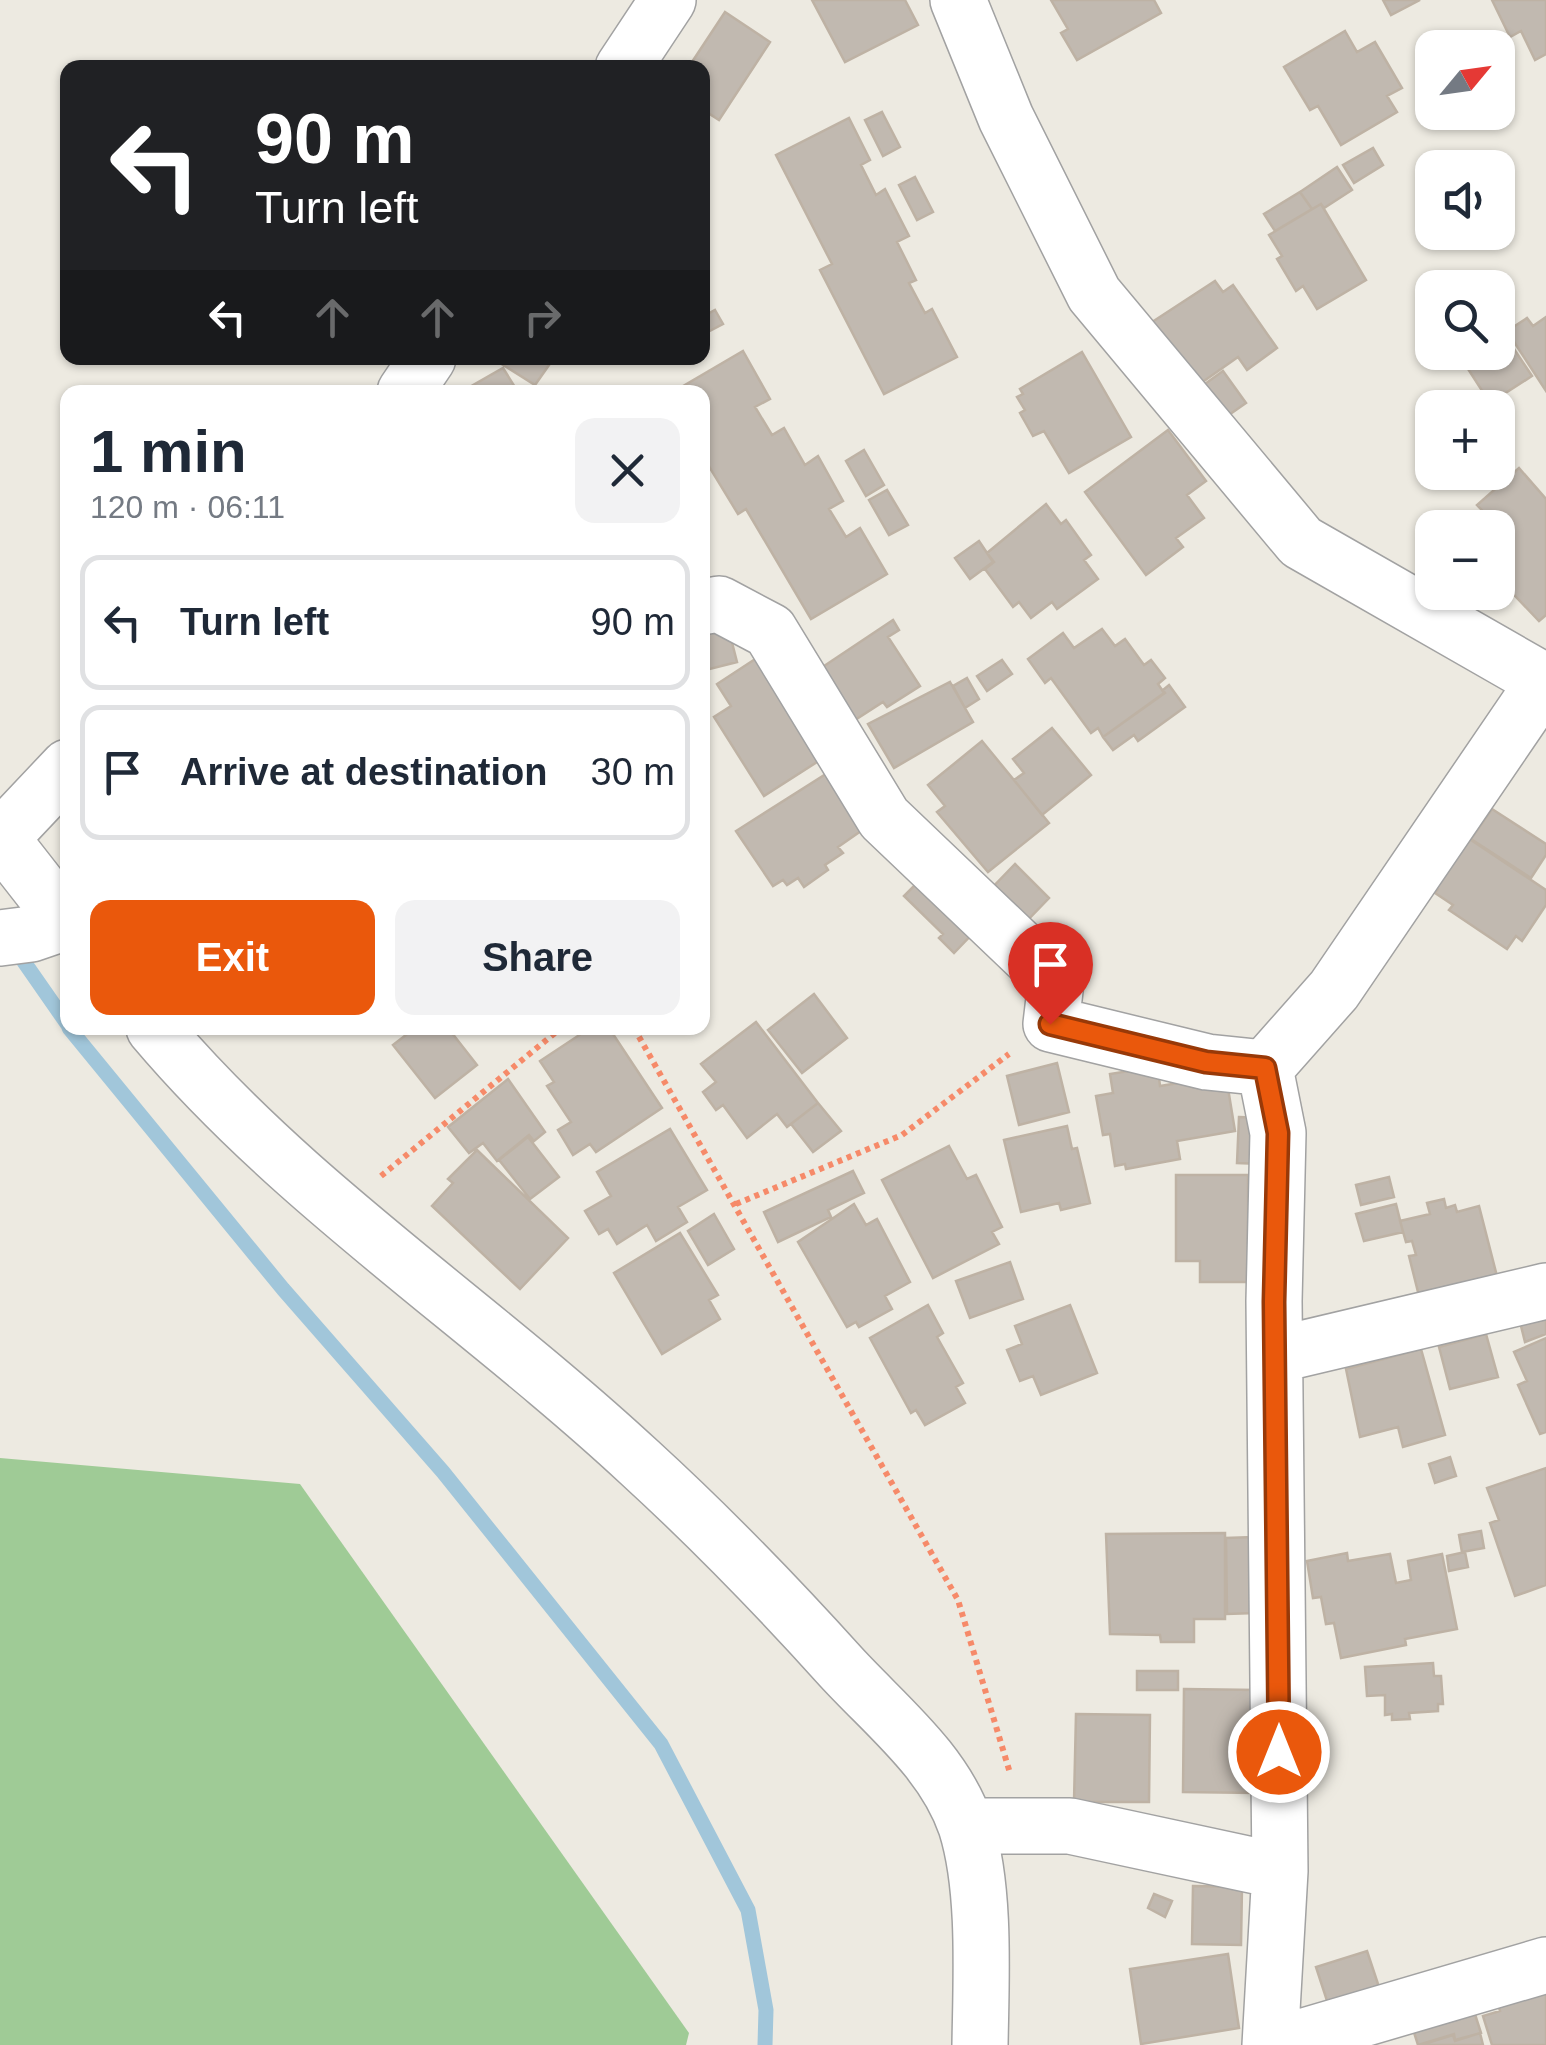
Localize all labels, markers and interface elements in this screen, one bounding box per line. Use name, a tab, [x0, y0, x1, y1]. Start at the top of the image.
north arrow	[1415, 30, 1515, 130]
map controls	[1415, 30, 1515, 610]
icon: left	[90, 100, 220, 230]
text: 90 m	[255, 100, 415, 178]
button: sound	[1415, 150, 1515, 250]
text: Turn left	[255, 182, 418, 233]
button: search	[1415, 270, 1515, 370]
icon: left	[200, 290, 255, 345]
icon: ahead	[305, 290, 360, 345]
icon: ahead	[410, 290, 465, 345]
icon: right	[515, 290, 570, 345]
button: +	[1415, 390, 1515, 490]
text: 1 min	[90, 418, 247, 485]
button: close	[575, 418, 680, 523]
text: 120 m · 06:11	[90, 489, 285, 525]
button: −	[1415, 510, 1515, 610]
icon: left	[95, 595, 150, 650]
text: Turn left	[180, 601, 329, 643]
text: 90 m	[591, 601, 675, 643]
icon: arrive	[95, 745, 150, 800]
text: Arrive at destination	[180, 751, 547, 793]
text: 30 m	[591, 751, 675, 793]
button: Exit	[90, 900, 375, 1015]
button: Share	[395, 900, 680, 1015]
pin	[1008, 922, 1093, 1025]
icon: arrive	[1023, 937, 1078, 992]
position arrow	[1227, 1700, 1331, 1804]

